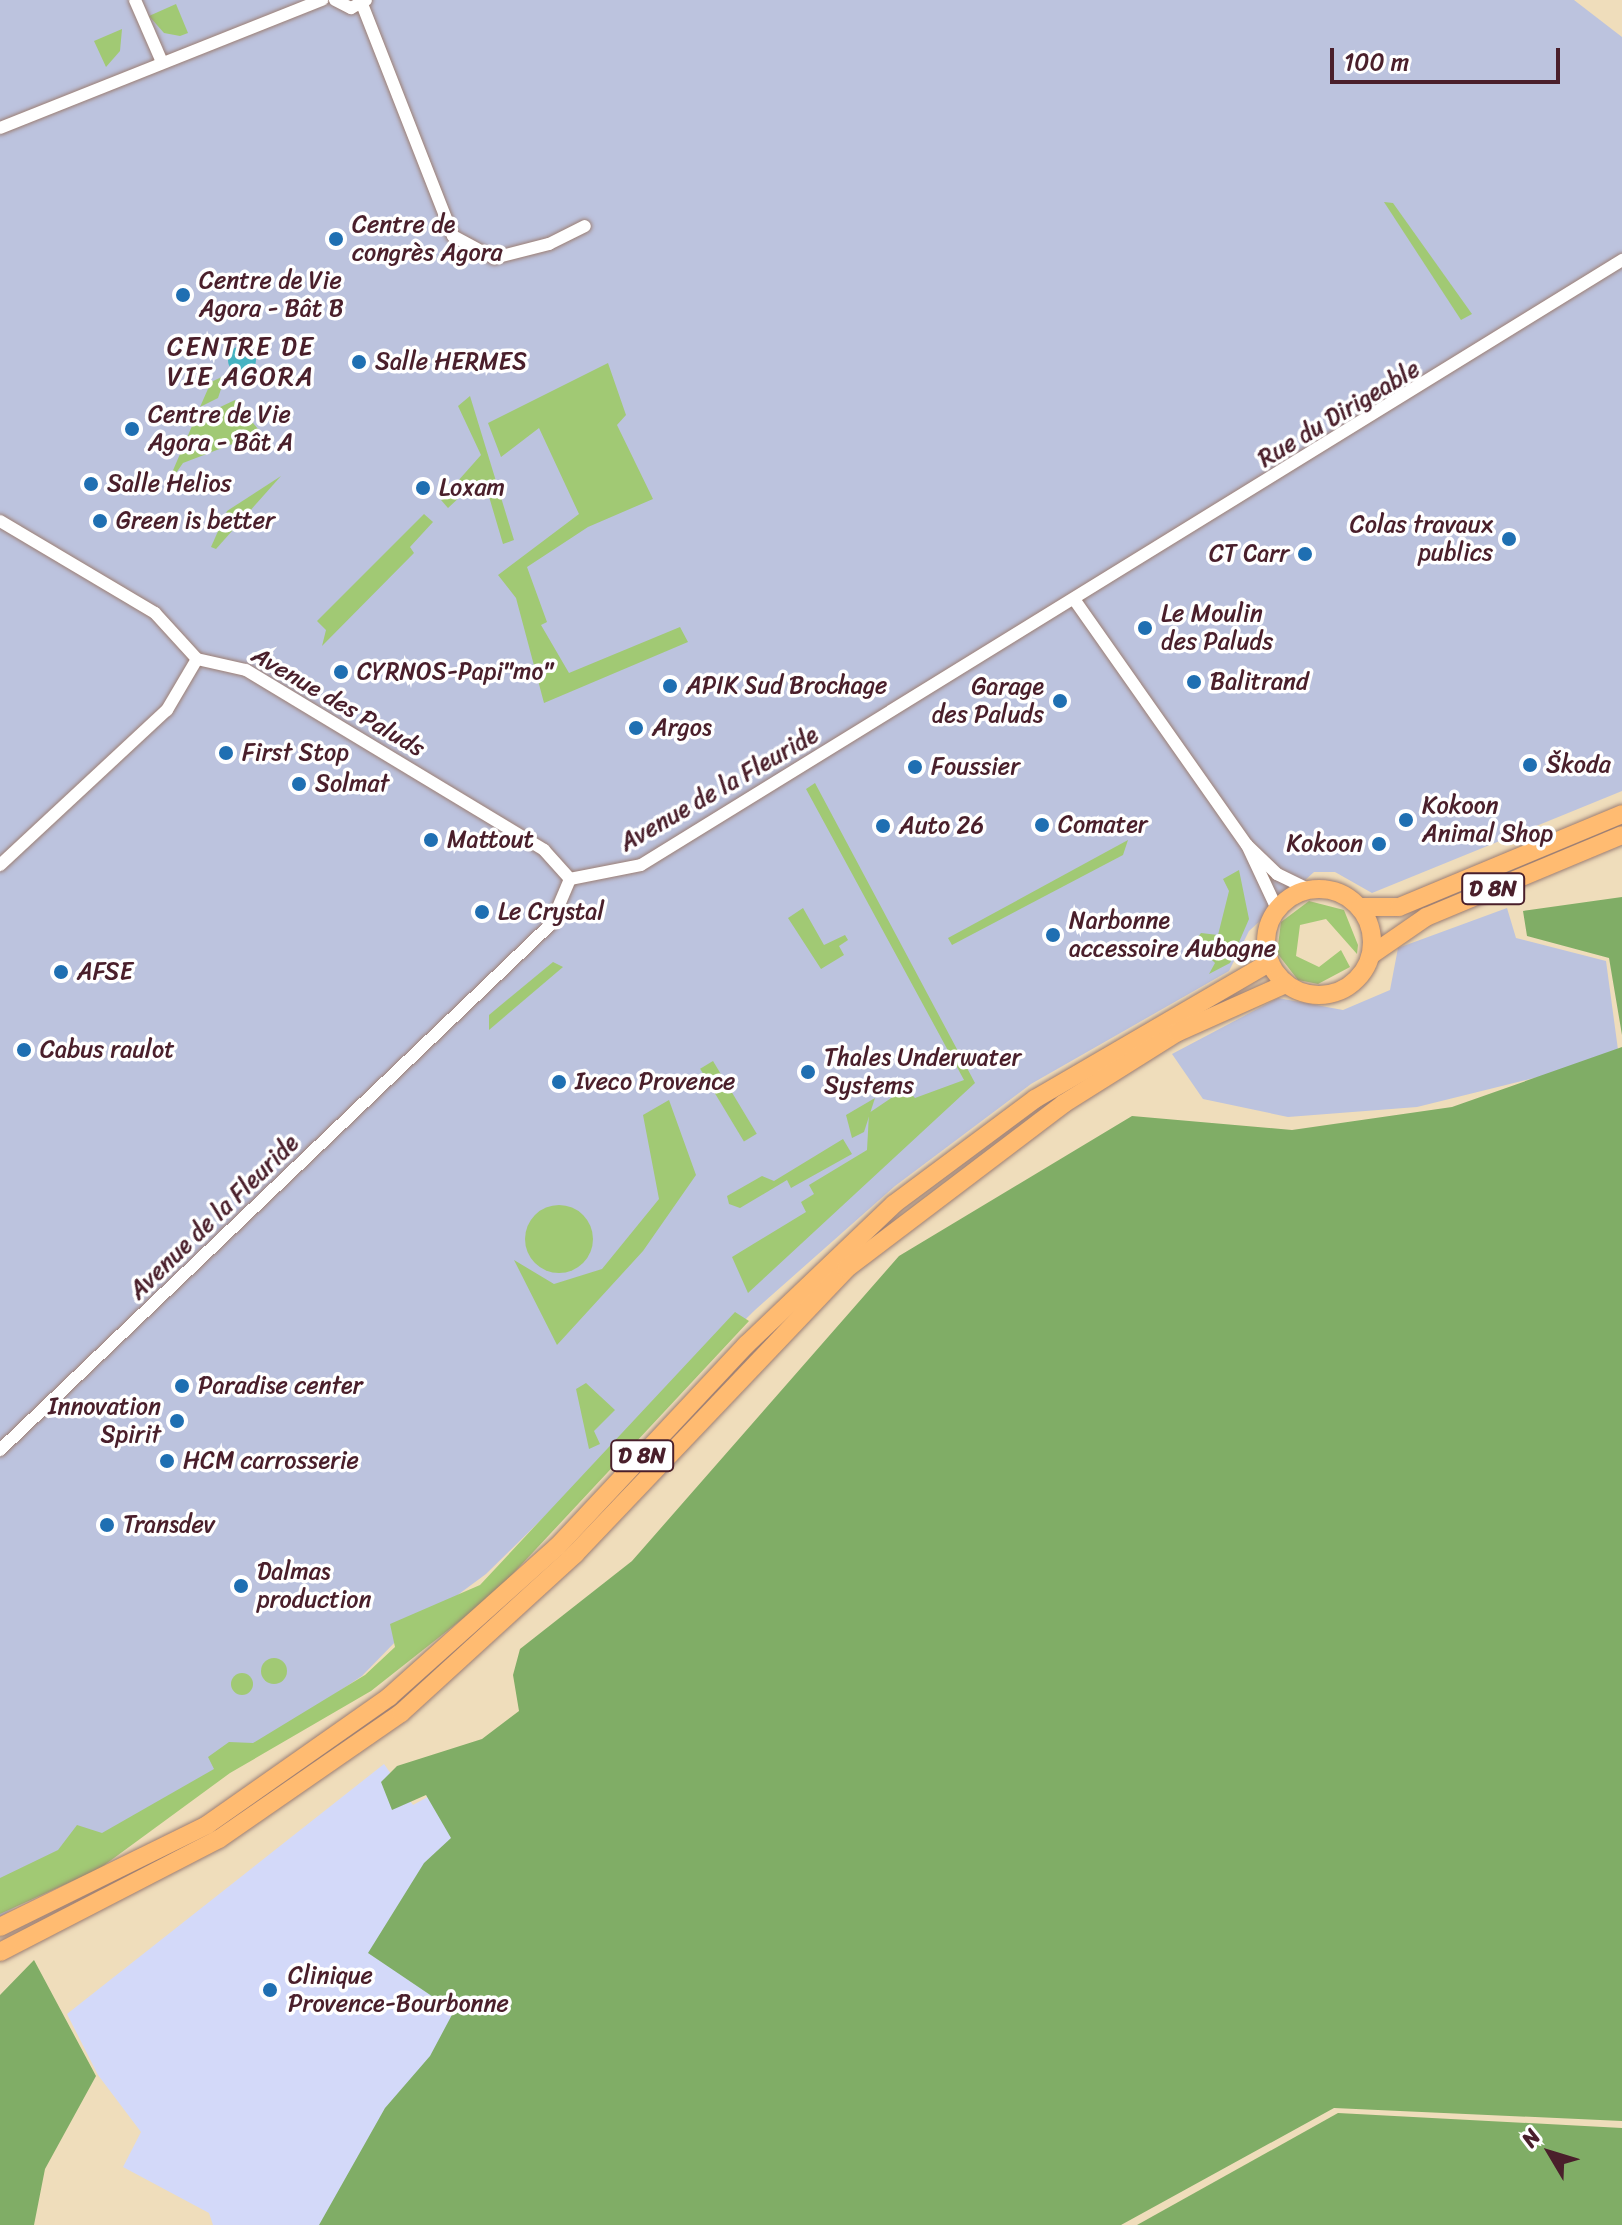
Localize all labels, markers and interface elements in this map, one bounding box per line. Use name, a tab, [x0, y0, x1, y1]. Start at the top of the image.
scale bar	[1334, 32, 1564, 82]
text: 100 m	[1344, 41, 1409, 83]
place label: Centre de congrès Agora	[352, 211, 503, 267]
marker: Centre de congrès Agora	[327, 230, 345, 248]
place label: Centre de Vie Agora - Bât B	[199, 267, 344, 323]
marker: Centre de Vie Agora - Bât B	[174, 286, 192, 304]
district label: CENTRE DE VIE AGORA	[167, 331, 315, 392]
place label: Salle HERMES	[375, 348, 527, 376]
marker: Salle HERMES	[350, 353, 368, 371]
street label: Rue du Dirigeable	[1253, 355, 1425, 473]
place label: Centre de Vie Agora - Bât A	[148, 401, 293, 457]
marker: Centre de Vie Agora - Bât A	[123, 420, 141, 438]
place label: Salle Helios	[107, 470, 232, 498]
place label: Loxam	[439, 474, 505, 502]
marker: Salle Helios	[82, 475, 100, 493]
marker: Loxam	[414, 479, 432, 497]
place label: Green is better	[116, 507, 276, 535]
place label: Colas travaux publics	[1349, 511, 1493, 567]
marker: Green is better	[91, 512, 109, 530]
marker: Colas travaux publics	[1500, 530, 1518, 548]
place label: CT Carr	[1208, 540, 1289, 568]
marker: CT Carr	[1296, 545, 1314, 563]
place label: Le Moulin des Paluds	[1161, 600, 1272, 656]
marker: Le Moulin des Paluds	[1136, 619, 1154, 637]
street label: Avenue des Paluds	[247, 641, 429, 763]
place label: CYRNOS-Papi"mo"	[357, 658, 553, 686]
marker: CYRNOS-Papi"mo"	[332, 663, 350, 681]
place label: Balitrand	[1210, 668, 1309, 696]
place label: APIK Sud Brochage	[686, 672, 889, 700]
place label: Garage des Paluds	[933, 673, 1044, 729]
marker: Balitrand	[1185, 673, 1203, 691]
marker: APIK Sud Brochage	[661, 677, 679, 695]
marker: Garage des Paluds	[1051, 692, 1069, 710]
place label: Argos	[652, 714, 712, 742]
marker: Argos	[627, 719, 645, 737]
street label: Avenue de la Fleuride	[614, 720, 824, 858]
place label: First Stop	[242, 739, 349, 767]
marker: First Stop	[217, 744, 235, 762]
place label: Škoda	[1546, 751, 1611, 779]
place label: Foussier	[931, 753, 1020, 781]
marker: Škoda	[1521, 756, 1539, 774]
marker: Foussier	[906, 758, 924, 776]
place label: Solmat	[315, 770, 389, 798]
marker: Solmat	[290, 775, 308, 793]
place label: Kokoon Animal Shop	[1422, 792, 1553, 848]
place label: Comater	[1058, 811, 1148, 839]
marker: Kokoon Animal Shop	[1397, 811, 1415, 829]
place label: Auto 26	[899, 812, 984, 840]
marker: Comater	[1033, 816, 1051, 834]
marker: Auto 26	[874, 817, 892, 835]
place label: Mattout	[447, 826, 534, 854]
place label: Kokoon	[1286, 830, 1363, 858]
marker: Mattout	[422, 831, 440, 849]
marker: Kokoon	[1370, 835, 1388, 853]
road number: D 8N	[1461, 871, 1525, 907]
place label: Le Crystal	[498, 898, 604, 926]
marker: Le Crystal	[473, 903, 491, 921]
place label: Narbonne accessoire Aubagne	[1069, 907, 1276, 963]
marker: Narbonne accessoire Aubagne	[1044, 926, 1062, 944]
place label: AFSE	[77, 958, 133, 986]
marker: AFSE	[52, 963, 70, 981]
place label: Cabus raulot	[40, 1036, 173, 1064]
marker: Cabus raulot	[15, 1041, 33, 1059]
place label: Thales Underwater Systems	[824, 1044, 1021, 1100]
marker: Thales Underwater Systems	[799, 1063, 817, 1081]
place label: Iveco Provence	[575, 1068, 735, 1096]
marker: Iveco Provence	[550, 1073, 568, 1091]
street label: Avenue de la Fleuride	[123, 1128, 305, 1306]
place label: Paradise center	[198, 1372, 363, 1400]
marker: Paradise center	[173, 1377, 191, 1395]
place label: Innovation Spirit	[48, 1393, 161, 1449]
marker: Innovation Spirit	[168, 1412, 186, 1430]
road number: D 8N	[610, 1438, 674, 1474]
place label: HCM carrosserie	[183, 1447, 359, 1475]
marker: HCM carrosserie	[158, 1452, 176, 1470]
place label: Transdev	[123, 1511, 215, 1539]
marker: Transdev	[98, 1516, 116, 1534]
place label: Dalmas production	[257, 1558, 372, 1614]
marker: Dalmas production	[232, 1577, 250, 1595]
place label: Clinique Provence-Bourbonne	[288, 1962, 509, 2018]
marker: Clinique Provence-Bourbonne	[259, 1979, 281, 2001]
north arrow	[1510, 2113, 1590, 2193]
text: N	[1511, 2120, 1551, 2156]

